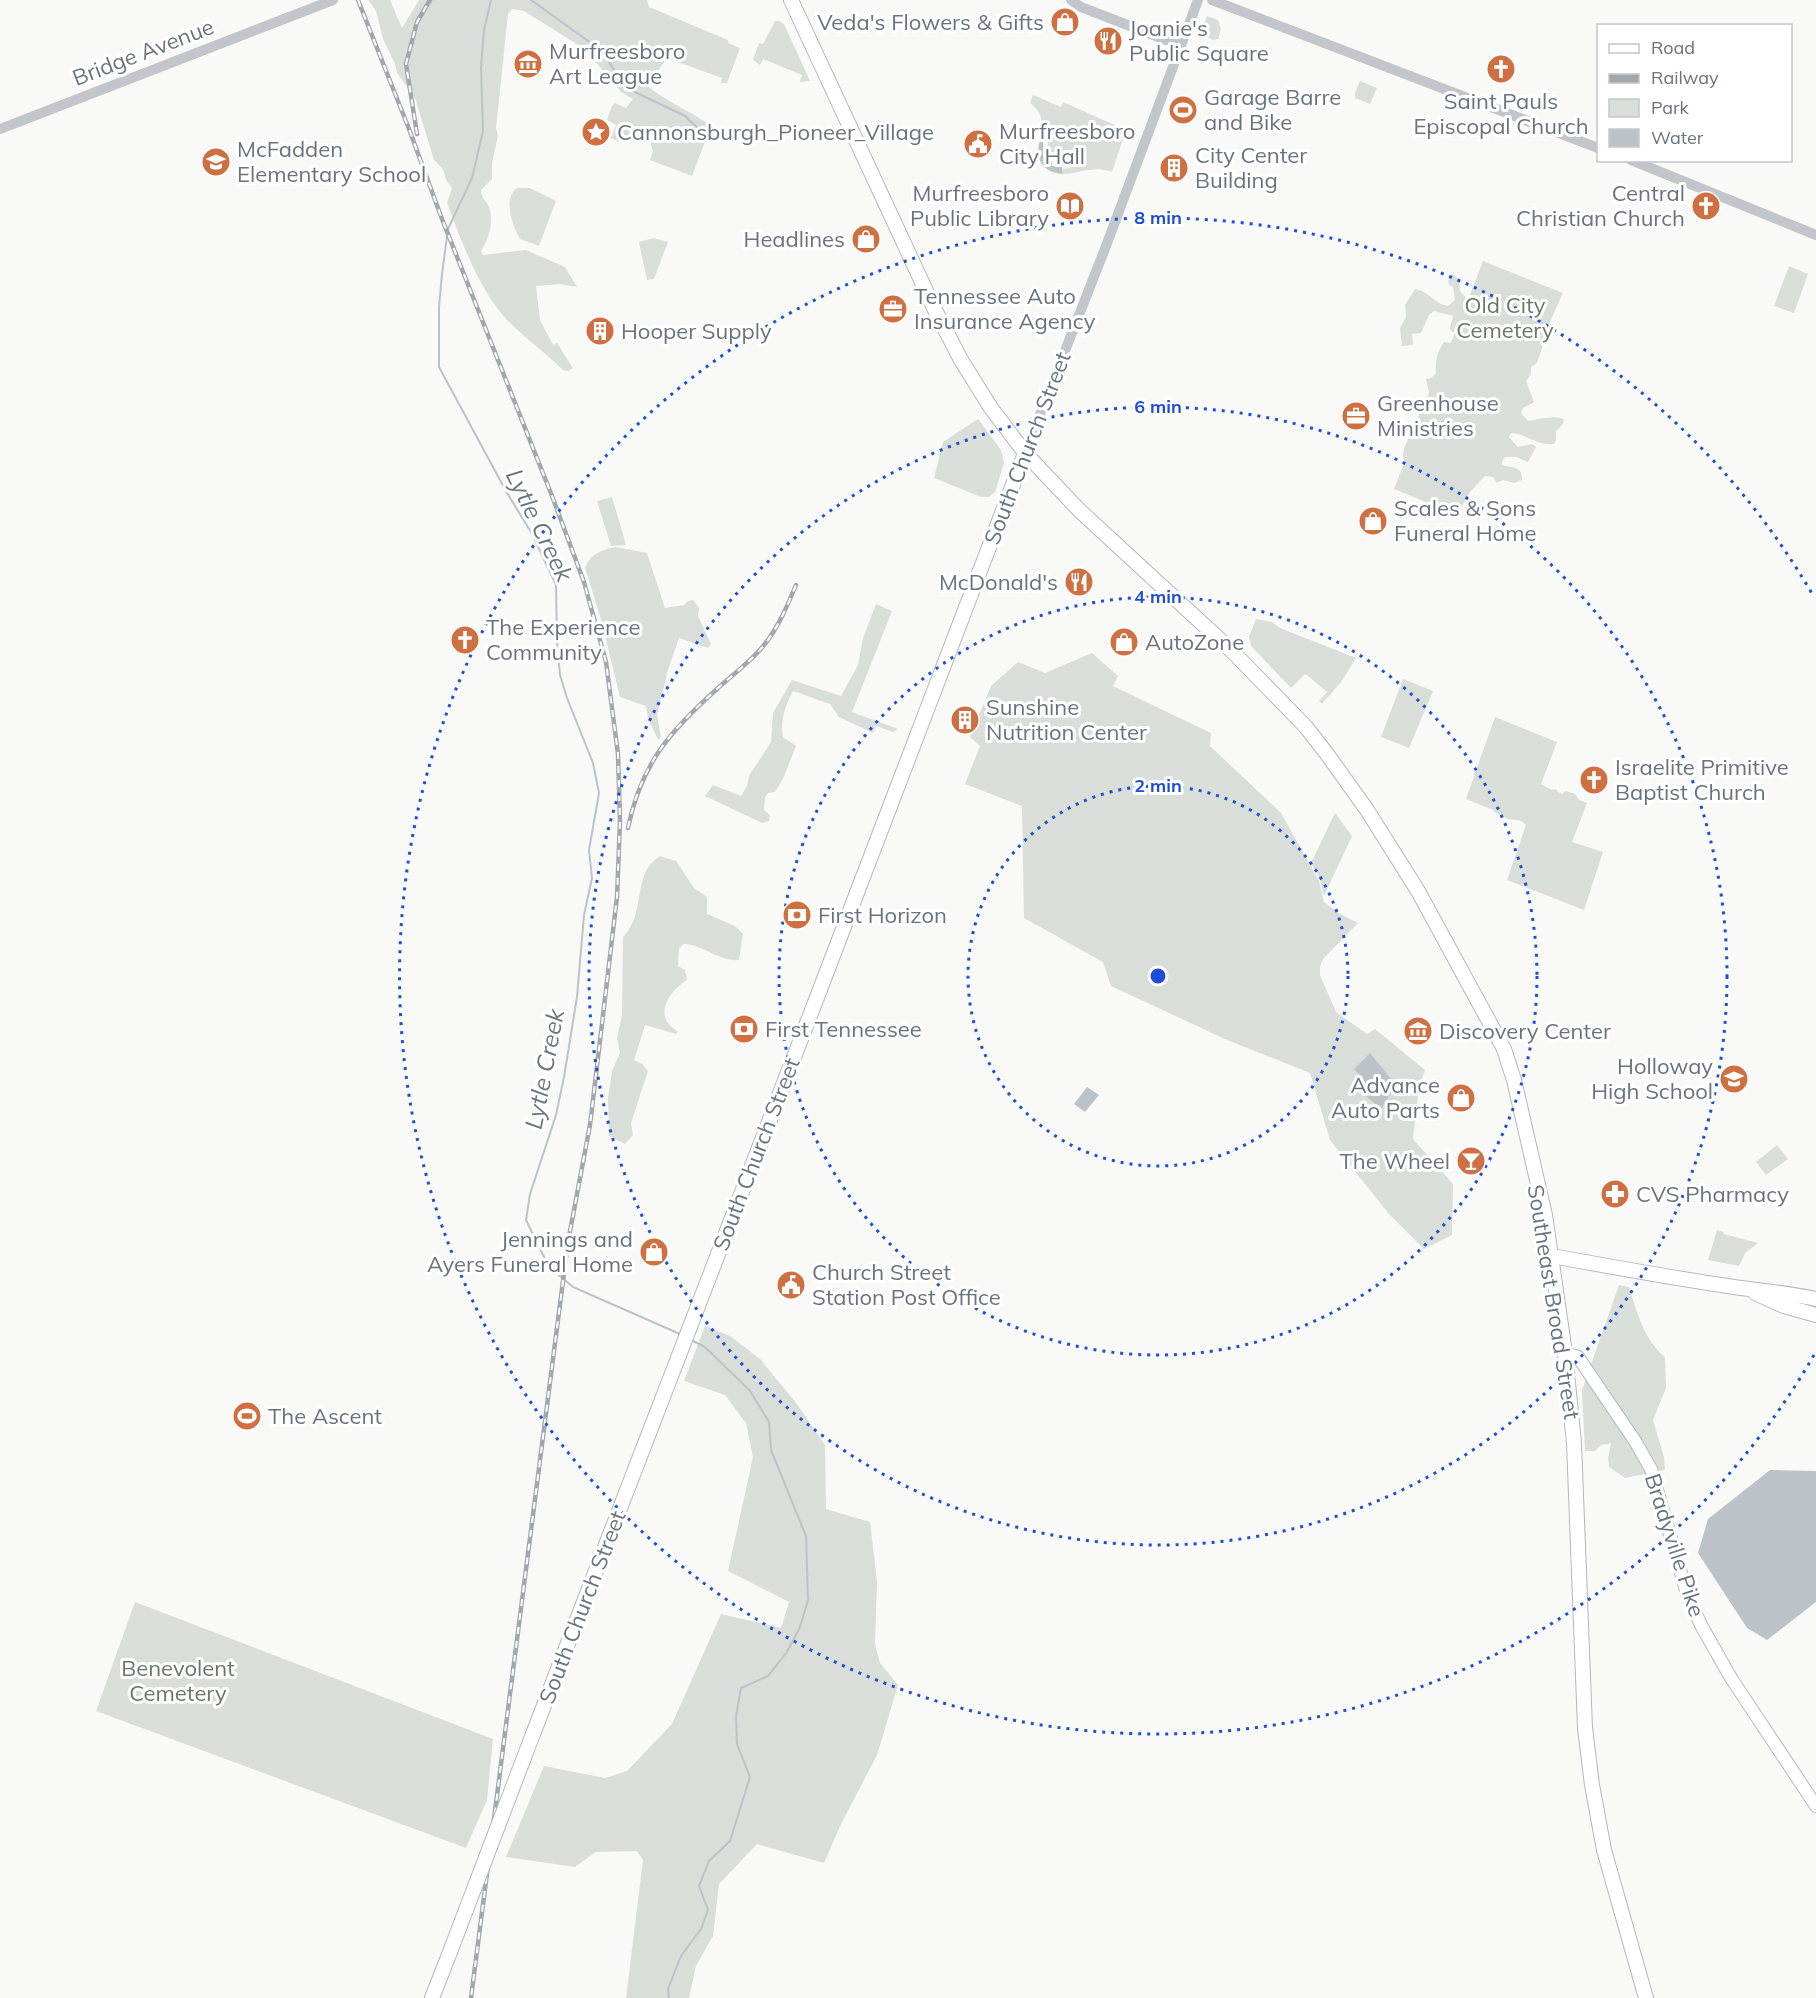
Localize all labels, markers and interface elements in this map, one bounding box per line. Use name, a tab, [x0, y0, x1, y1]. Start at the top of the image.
shop icon: Veda's Flowers & Gifts	[1049, 6, 1081, 38]
place label: Veda's Flowers & Gifts	[817, 8, 1044, 36]
street label: Bridge Avenue	[68, 12, 218, 92]
place label: Joanie's Public Square	[1129, 14, 1269, 67]
legend	[1597, 24, 1792, 162]
restaurant icon: Joanie's Public Square	[1092, 25, 1124, 57]
text: Road	[1651, 36, 1695, 59]
place label: Murfreesboro Art League	[549, 37, 685, 90]
museum icon: Murfreesboro Art League	[512, 48, 544, 80]
church icon: Saint Pauls Episcopal Church	[1485, 53, 1517, 85]
text: Railway	[1651, 66, 1719, 89]
place label: Garage Barre and Bike	[1204, 83, 1341, 136]
place label: Saint Pauls Episcopal Church	[1413, 87, 1589, 140]
sports icon: Garage Barre and Bike	[1167, 94, 1199, 126]
text: Park	[1651, 96, 1690, 119]
place icon: Cannonsburgh_Pioneer_Village	[580, 116, 612, 148]
place label: Murfreesboro City Hall	[999, 117, 1135, 170]
place label: Cannonsburgh_Pioneer_Village	[617, 118, 934, 146]
text: Water	[1651, 126, 1704, 149]
public building icon: Murfreesboro City Hall	[962, 128, 994, 160]
place label: McFadden Elementary School	[237, 135, 426, 188]
place label: City Center Building	[1195, 141, 1307, 194]
school or university icon: McFadden Elementary School	[200, 146, 232, 178]
building icon: City Center Building	[1158, 152, 1190, 184]
place label: Murfreesboro Public Library	[910, 179, 1049, 232]
place label: Central Christian Church	[1516, 179, 1685, 232]
library icon: Murfreesboro Public Library	[1054, 190, 1086, 222]
church icon: Central Christian Church	[1690, 190, 1722, 222]
text: 8 min	[1134, 206, 1182, 229]
shop icon: Headlines	[850, 223, 882, 255]
place label: Headlines	[744, 225, 845, 253]
place label: Tennessee Auto Insurance Agency	[914, 282, 1096, 335]
park label: Old City Cemetery	[1456, 291, 1554, 344]
office icon: Tennessee Auto Insurance Agency	[877, 293, 909, 325]
building icon: Hooper Supply	[584, 315, 616, 347]
place label: Hooper Supply	[621, 317, 772, 345]
street label: South Church Street	[977, 347, 1077, 548]
place label: Greenhouse Ministries	[1377, 389, 1499, 442]
text: 6 min	[1134, 395, 1182, 418]
office icon: Greenhouse Ministries	[1340, 400, 1372, 432]
water label: Lytle Creek	[500, 464, 580, 587]
place label: Scales & Sons Funeral Home	[1394, 494, 1536, 547]
shop icon: Scales & Sons Funeral Home	[1357, 505, 1389, 537]
restaurant icon: McDonald's	[1063, 566, 1095, 598]
place label: McDonald's	[939, 568, 1058, 596]
text: 4 min	[1134, 585, 1182, 608]
place label: The Experience Community	[486, 613, 641, 666]
church icon: The Experience Community	[449, 624, 481, 656]
shop icon: AutoZone	[1108, 626, 1140, 658]
place label: AutoZone	[1145, 628, 1244, 656]
place label: Sunshine Nutrition Center	[986, 693, 1147, 746]
building icon: Sunshine Nutrition Center	[949, 704, 981, 736]
place label: Israelite Primitive Baptist Church	[1615, 753, 1789, 806]
church icon: Israelite Primitive Baptist Church	[1578, 764, 1610, 796]
text: 2 min	[1134, 774, 1182, 797]
bank icon: First Horizon	[781, 899, 813, 931]
place label: First Horizon	[818, 901, 947, 929]
centre of rings	[1148, 966, 1168, 986]
water label: Lytle Creek	[518, 1006, 570, 1132]
bank icon: First Tennessee	[728, 1013, 760, 1045]
place label: First Tennessee	[765, 1015, 922, 1043]
museum icon: Discovery Center	[1402, 1015, 1434, 1047]
place label: Discovery Center	[1439, 1017, 1611, 1045]
place label: Holloway High School	[1591, 1052, 1713, 1105]
street label: South Church Street	[706, 1053, 806, 1254]
school or university icon: Holloway High School	[1718, 1063, 1750, 1095]
place label: Advance Auto Parts	[1331, 1071, 1440, 1124]
shop icon: Advance Auto Parts	[1445, 1082, 1477, 1114]
bar icon: The Wheel	[1455, 1145, 1487, 1177]
place label: The Wheel	[1340, 1147, 1450, 1175]
pharmacy icon: CVS Pharmacy	[1599, 1178, 1631, 1210]
place label: CVS Pharmacy	[1636, 1180, 1789, 1208]
street label: Southeast Broad Street	[1522, 1183, 1586, 1422]
place label: Jennings and Ayers Funeral Home	[427, 1225, 633, 1278]
shop icon: Jennings and Ayers Funeral Home	[638, 1236, 670, 1268]
place label: Church Street Station Post Office	[812, 1258, 1001, 1311]
public building icon: Church Street Station Post Office	[775, 1269, 807, 1301]
sports icon: The Ascent	[231, 1400, 263, 1432]
place label: The Ascent	[268, 1402, 382, 1430]
street label: Bradyville Pike	[1639, 1470, 1711, 1620]
street label: South Church Street	[532, 1506, 632, 1707]
park label: Benevolent Cemetery	[121, 1654, 235, 1707]

